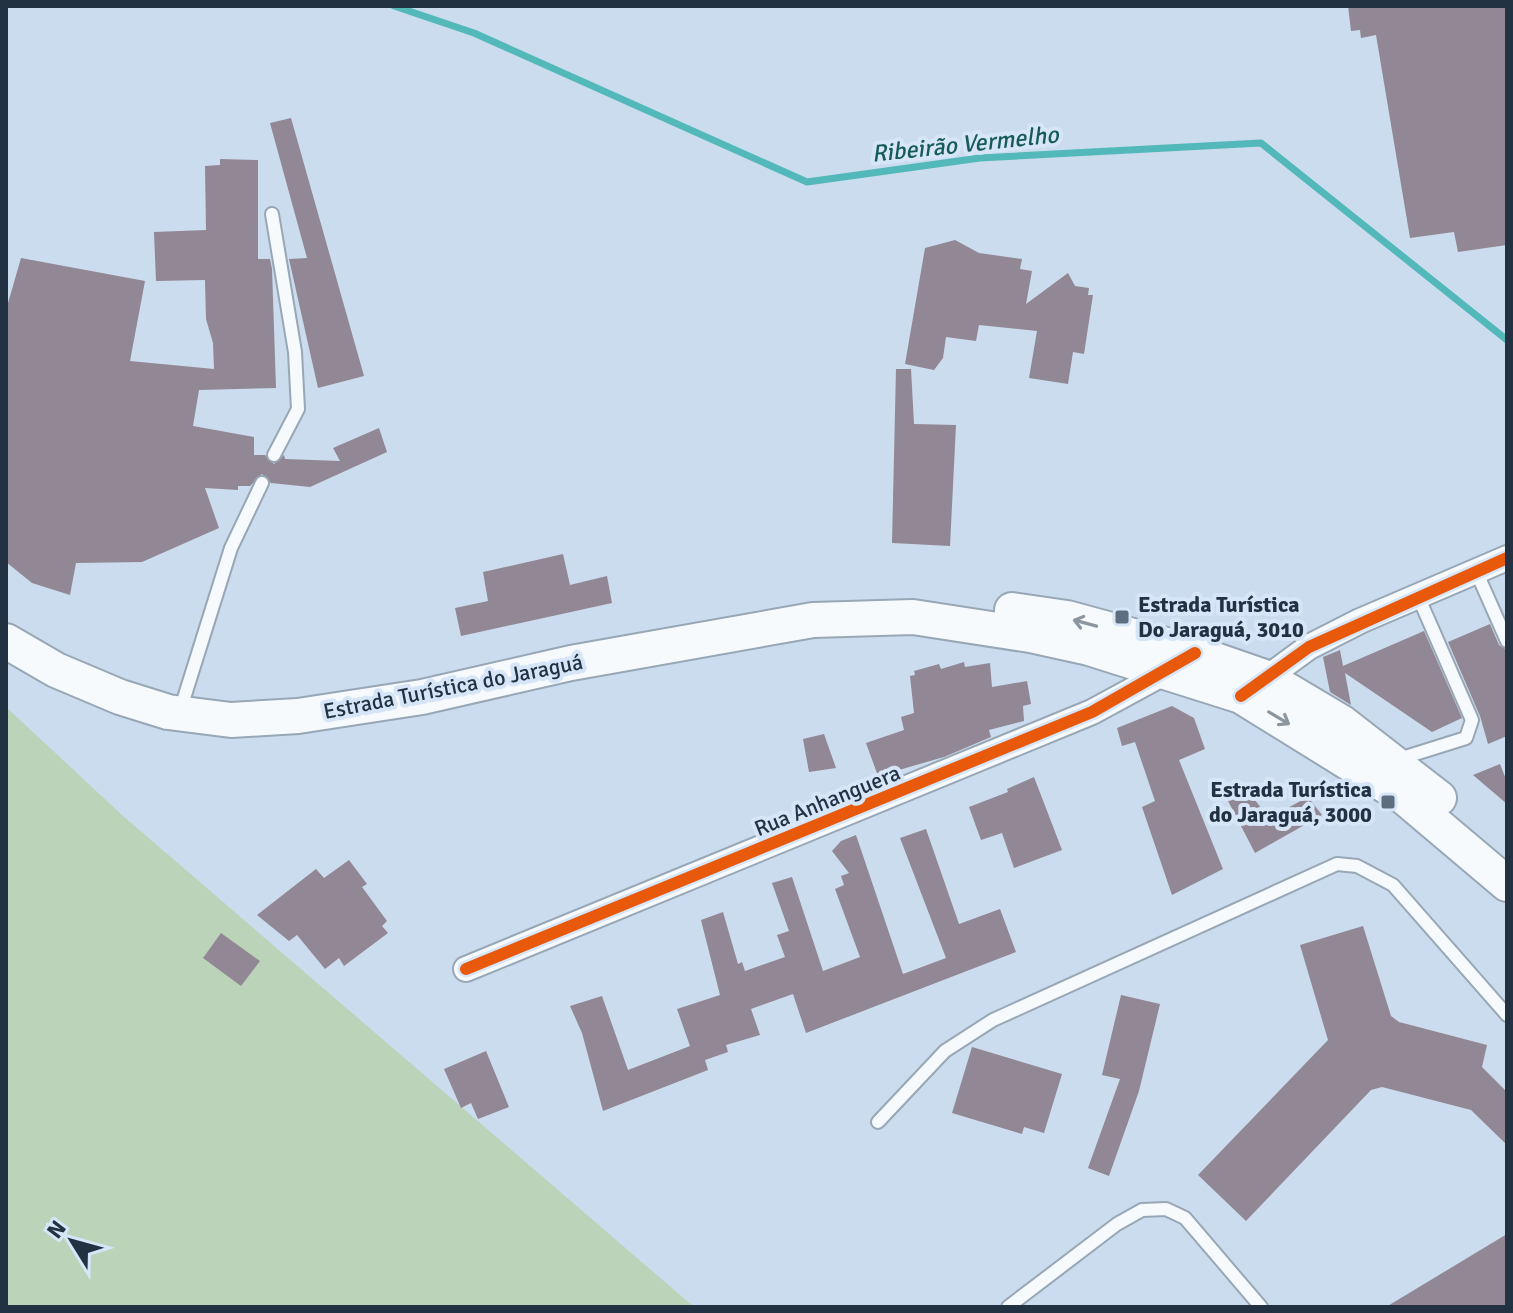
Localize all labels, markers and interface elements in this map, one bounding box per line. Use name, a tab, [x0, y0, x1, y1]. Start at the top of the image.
water label: Ribeirão Vermelho	[870, 119, 1061, 169]
place label: Estrada Turística Do Jaraguá, 3010	[1138, 591, 1304, 643]
marker: Estrada Turística Do Jaraguá, 3010	[1113, 608, 1131, 626]
one-way arrow	[1072, 614, 1098, 629]
street label: Estrada Turística do Jaraguá	[321, 648, 585, 725]
one-way arrow	[1267, 710, 1290, 726]
street label: Rua Anhanguera	[750, 759, 904, 842]
place label: Estrada Turística do Jaraguá, 3000	[1209, 776, 1372, 828]
marker: Estrada Turística do Jaraguá, 3000	[1379, 793, 1397, 811]
north arrow	[32, 1201, 112, 1281]
text: N	[41, 1215, 72, 1244]

